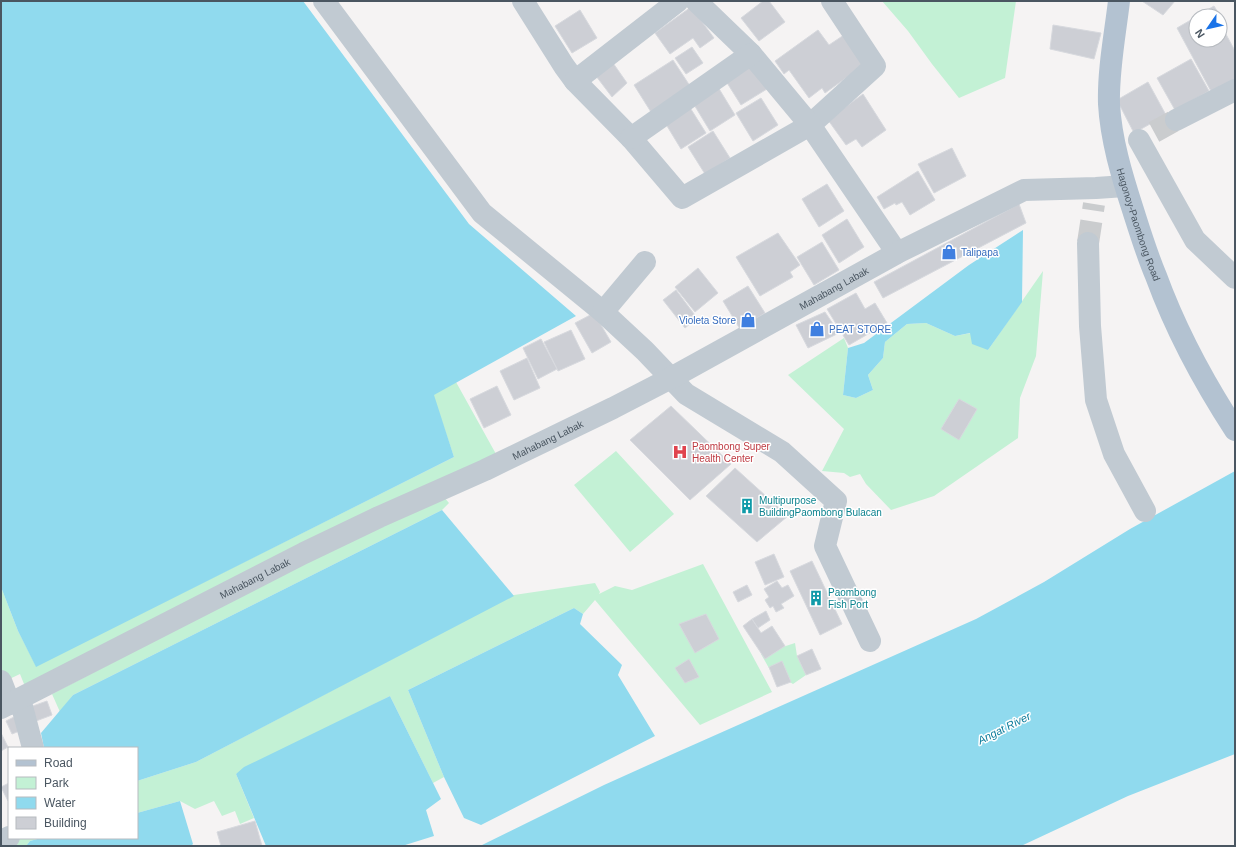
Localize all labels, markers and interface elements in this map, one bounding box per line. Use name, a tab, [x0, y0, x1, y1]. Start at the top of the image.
north arrow	[1188, 8, 1228, 48]
text: N	[1192, 27, 1207, 40]
street label: Hagonoy-Paombong Road	[1115, 167, 1163, 282]
shop icon: Talipapa	[940, 243, 958, 261]
place label: Talipapa	[961, 247, 999, 258]
street label: Mahabang Labak	[797, 264, 871, 312]
shop icon: Violeta Store	[739, 311, 757, 329]
place label: Violeta Store	[679, 315, 736, 326]
shop icon: PEAT STORE	[808, 320, 826, 338]
place label: PEAT STORE	[829, 324, 892, 335]
street label: Mahabang Labak	[510, 417, 586, 461]
place label: Paombong Super Health Center	[692, 441, 771, 464]
hospital icon: Paombong Super Health Center	[671, 443, 689, 461]
place label: Multipurpose BuildingPaombong Bulacan	[759, 495, 882, 518]
building icon: Multipurpose BuildingPaombong Bulacan	[738, 497, 756, 515]
street label: Mahabang Labak	[218, 555, 293, 601]
place label: Paombong Fish Port	[828, 587, 876, 610]
building icon: Paombong Fish Port	[807, 589, 825, 607]
water label: Angat River	[975, 709, 1034, 747]
legend	[8, 747, 138, 839]
text: Road	[44, 756, 73, 770]
text: Park	[44, 776, 70, 790]
text: Water	[44, 796, 76, 810]
text: Building	[44, 816, 87, 830]

